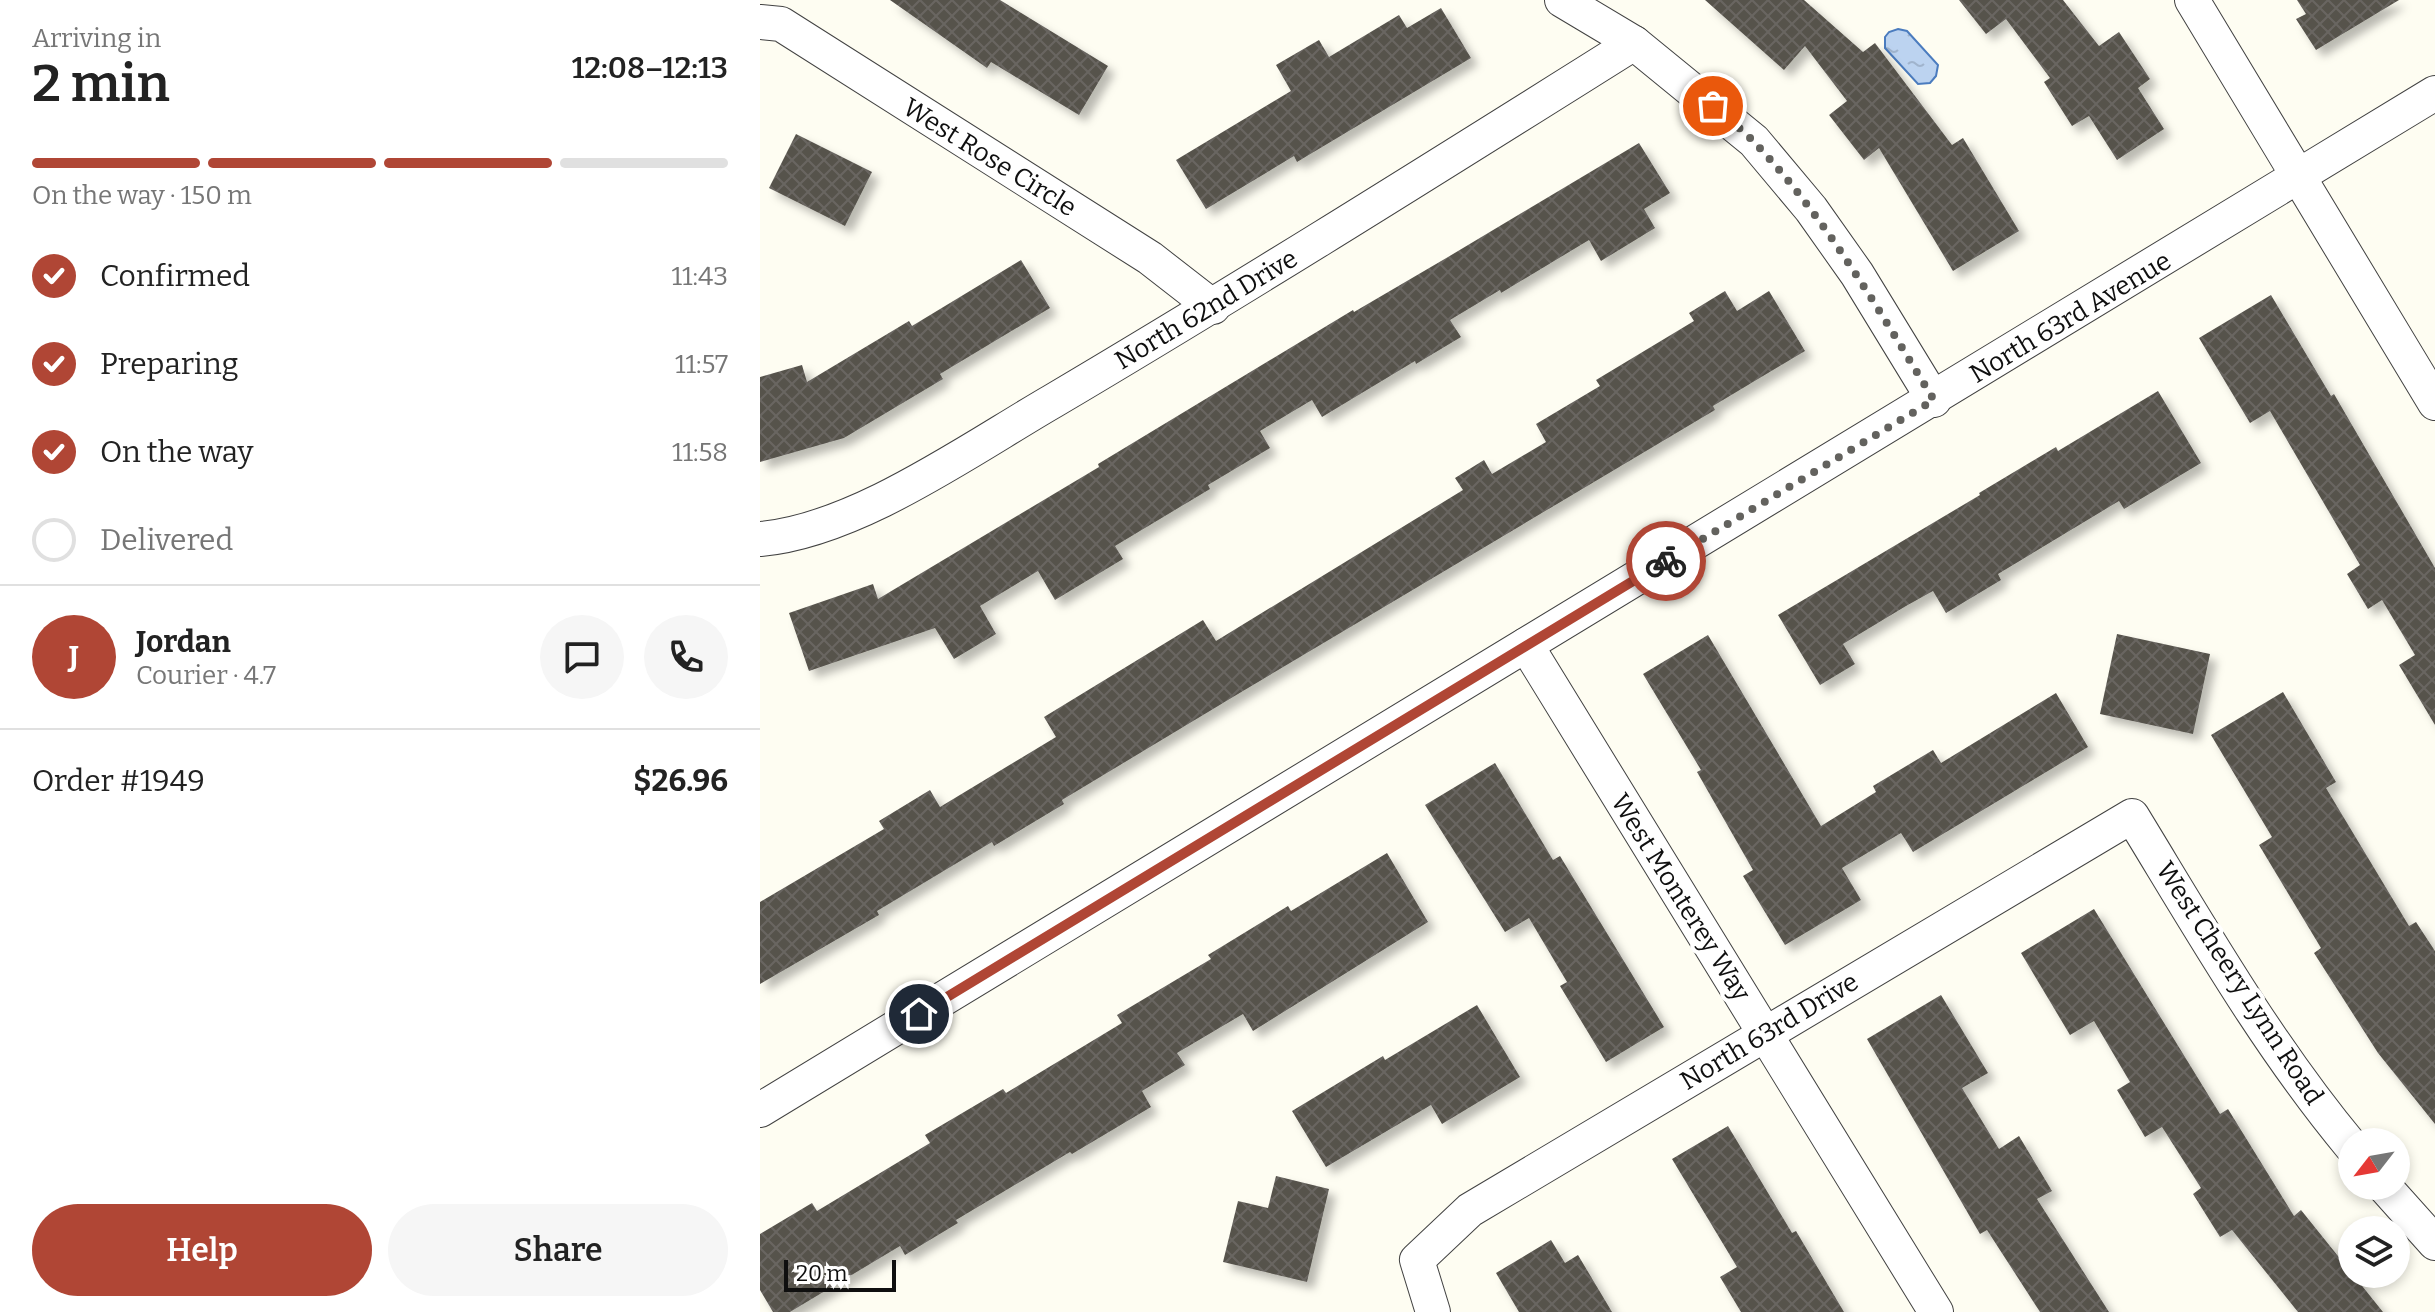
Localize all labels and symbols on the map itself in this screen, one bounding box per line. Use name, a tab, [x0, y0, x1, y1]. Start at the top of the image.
pin	[1679, 72, 1747, 140]
street label: West Rose Circle	[897, 92, 1082, 223]
street label: North 62nd Drive	[1109, 243, 1303, 376]
street label: North 63rd Avenue	[1964, 245, 2177, 390]
courier	[1626, 521, 1706, 601]
street label: West Monterey Way	[1604, 788, 1757, 1007]
street label: West Cheery Lynn Road	[2149, 856, 2330, 1111]
street label: North 63rd Drive	[1675, 966, 1864, 1097]
pin	[885, 980, 953, 1048]
north arrow	[2338, 1128, 2410, 1200]
scale bar	[784, 1256, 896, 1292]

